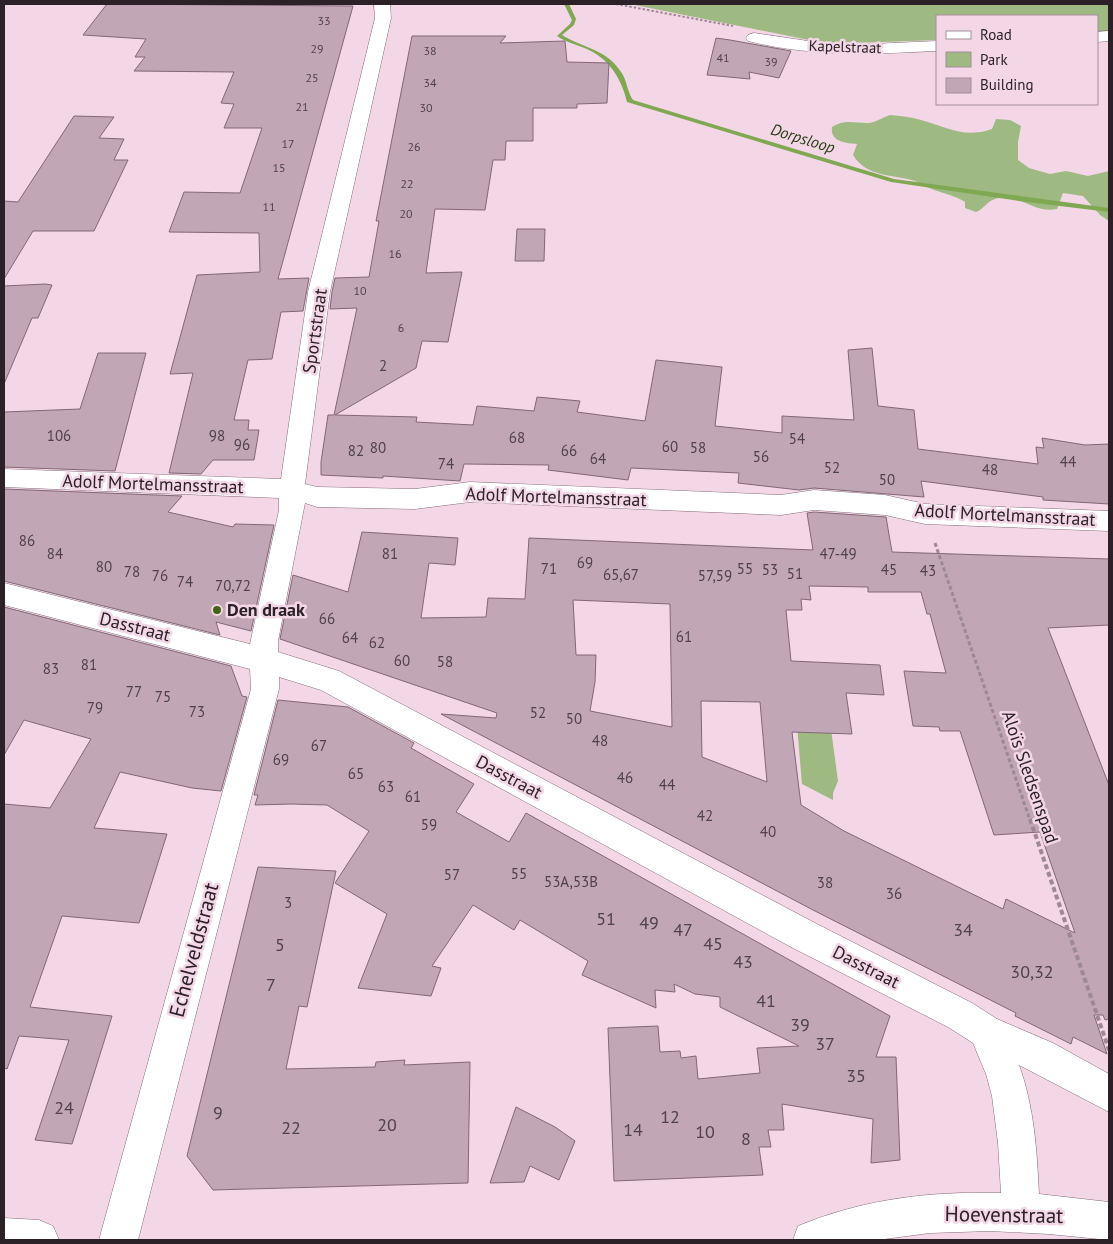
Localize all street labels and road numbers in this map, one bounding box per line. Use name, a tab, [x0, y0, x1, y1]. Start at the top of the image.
street label: Kapelstraat	[808, 36, 882, 57]
street label: Sportstraat	[297, 287, 332, 375]
street label: Adolf Mortelmansstraat	[62, 469, 244, 498]
street label: Adolf Mortelmansstraat	[465, 482, 647, 511]
street label: Adolf Mortelmansstraat	[914, 498, 1096, 531]
street label: Dasstraat	[97, 607, 173, 646]
street label: Aloïs Sledsenspad	[997, 707, 1064, 846]
street label: Dasstraat	[472, 749, 546, 804]
street label: Echelveldstraat	[163, 880, 224, 1020]
street label: Dasstraat	[829, 940, 904, 993]
street label: Hoevenstraat	[944, 1200, 1064, 1229]

